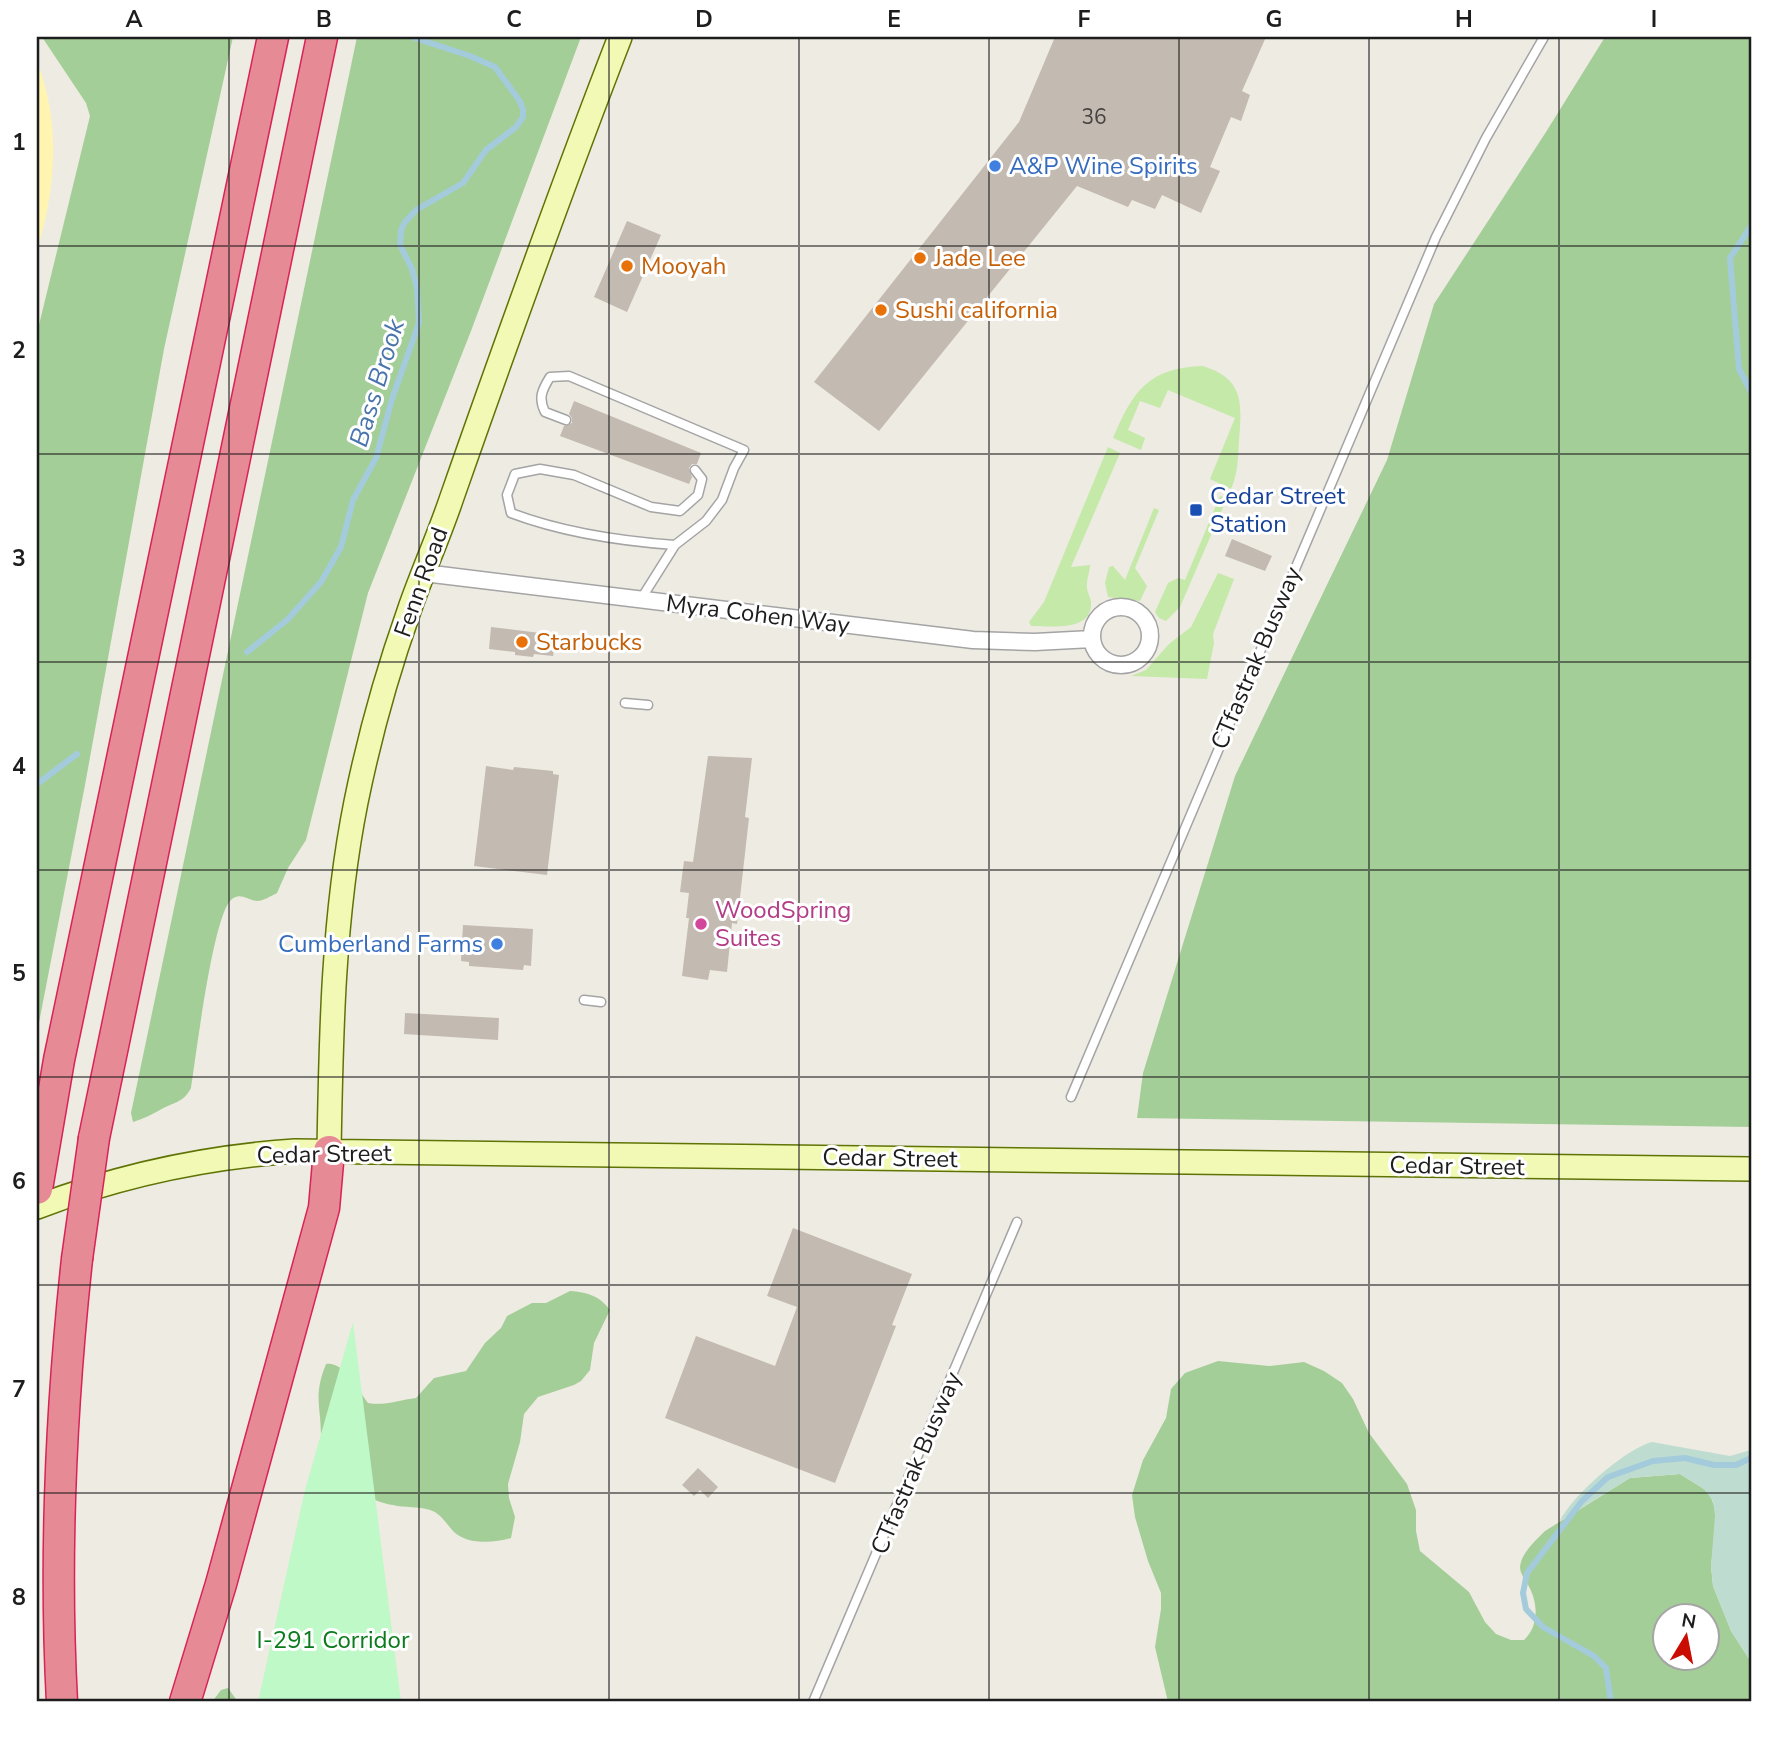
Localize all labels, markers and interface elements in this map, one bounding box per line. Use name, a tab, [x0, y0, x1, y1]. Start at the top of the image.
text: A	[125, 4, 143, 35]
text: B	[316, 4, 332, 35]
text: C	[506, 4, 522, 35]
text: D	[695, 4, 713, 35]
text: E	[887, 4, 901, 35]
text: F	[1078, 4, 1091, 35]
text: G	[1266, 4, 1282, 35]
text: H	[1455, 4, 1473, 35]
text: I	[1651, 4, 1657, 35]
house number: 36	[1081, 103, 1107, 131]
text: 1	[12, 127, 26, 158]
place label: A&P Wine Spirits	[1009, 150, 1197, 182]
marker: A&P Wine Spirits	[987, 158, 1003, 174]
place label: Jade Lee	[933, 242, 1026, 274]
place label: Mooyah	[641, 250, 726, 282]
marker: Jade Lee	[912, 250, 928, 266]
marker: Mooyah	[619, 258, 635, 274]
place label: Sushi california	[895, 294, 1058, 326]
marker: Sushi california	[873, 302, 889, 318]
water label: Bass Brook	[341, 314, 413, 451]
text: 2	[12, 335, 26, 366]
place label: Cedar Street Station	[1210, 480, 1346, 540]
marker: Cedar Street Station	[1188, 502, 1204, 518]
street label: Fenn Road	[386, 523, 456, 641]
text: 3	[12, 543, 26, 574]
street label: CTfastrak Busway	[1203, 561, 1309, 754]
street label: Myra Cohen Way	[664, 587, 852, 641]
place label: Starbucks	[536, 626, 642, 658]
marker: Starbucks	[514, 634, 530, 650]
text: 4	[12, 751, 26, 782]
place label: WoodSpring Suites	[715, 894, 851, 954]
marker: WoodSpring Suites	[693, 916, 709, 932]
place label: Cumberland Farms	[278, 928, 483, 960]
marker: Cumberland Farms	[489, 936, 505, 952]
text: 5	[12, 958, 26, 989]
street label: Cedar Street	[256, 1137, 392, 1171]
street label: Cedar Street	[822, 1141, 958, 1175]
street label: Cedar Street	[1389, 1149, 1525, 1183]
text: 6	[12, 1166, 26, 1197]
street label: CTfastrak Busway	[863, 1366, 969, 1559]
text: 7	[12, 1374, 26, 1405]
text: 8	[12, 1582, 26, 1613]
north arrow	[1652, 1602, 1722, 1672]
text: N	[1680, 1607, 1698, 1635]
park label: I-291 Corridor	[256, 1624, 410, 1656]

